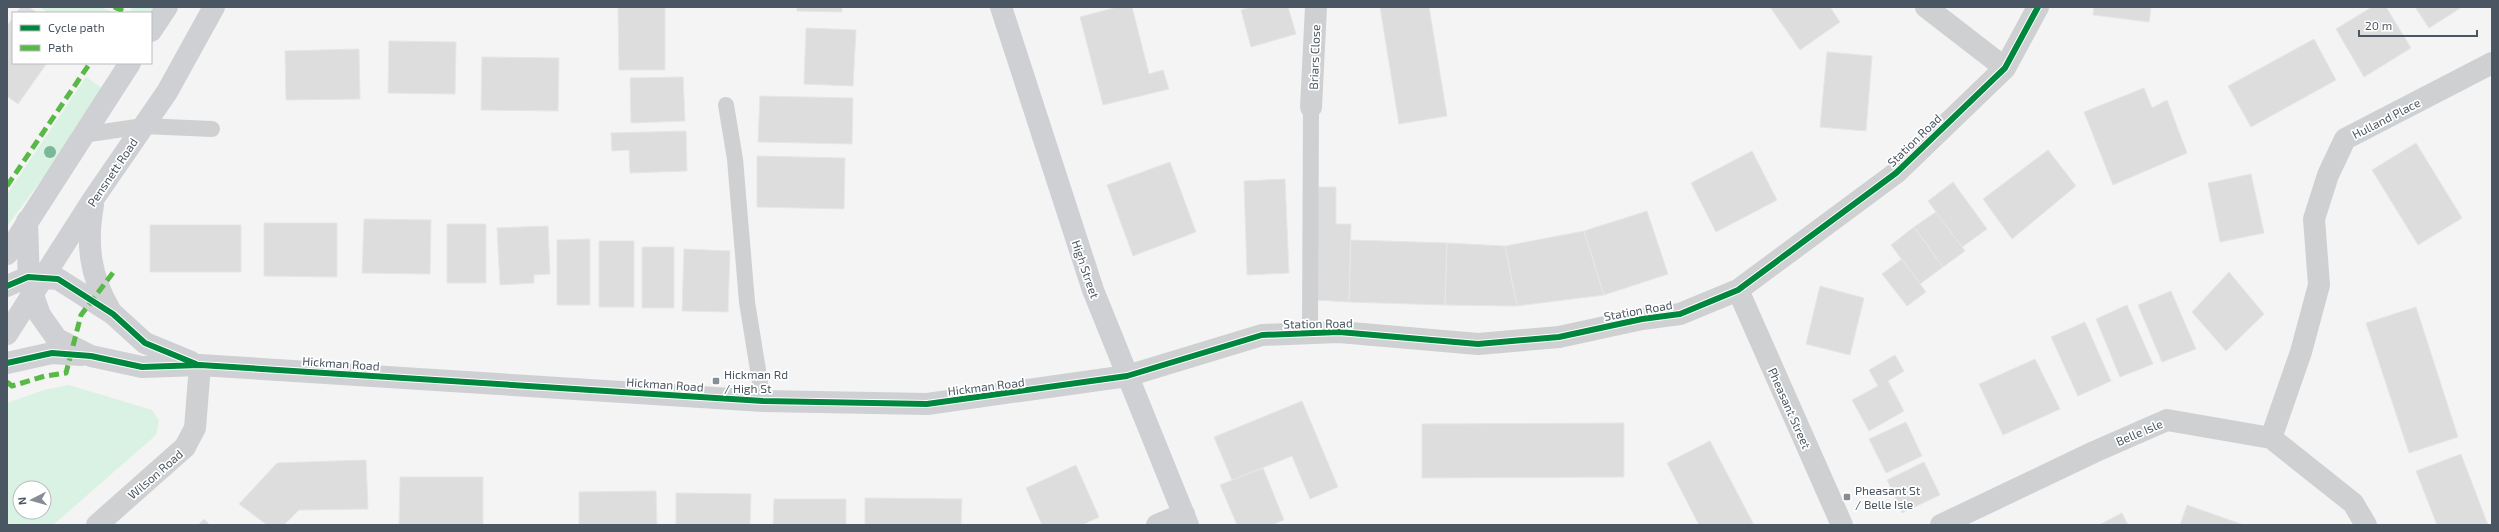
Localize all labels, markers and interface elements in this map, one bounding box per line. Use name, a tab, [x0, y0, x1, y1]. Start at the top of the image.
legend	[12, 12, 152, 64]
scale bar	[2359, 12, 2477, 38]
text: 20 m	[2365, 18, 2392, 32]
text: Cycle path	[48, 20, 105, 34]
street label: Briars Close	[1306, 24, 1322, 90]
text: Path	[48, 40, 73, 54]
street label: Hulland Place	[2350, 95, 2422, 141]
street label: Station Road	[1884, 111, 1944, 169]
street label: Pensnett Road	[84, 135, 140, 209]
street label: High Street	[1070, 238, 1103, 300]
street label: Station Road	[1603, 297, 1673, 323]
street label: Station Road	[1283, 315, 1353, 331]
street label: Hickman Road	[302, 353, 380, 373]
street label: Pheasant Street	[1766, 365, 1814, 451]
place label: Hickman Rd / High St	[724, 367, 788, 395]
street label: Hickman Road	[626, 374, 704, 394]
street label: Hickman Road	[947, 374, 1025, 398]
marker: Hickman Rd / High St	[711, 376, 721, 386]
street label: Belle Isle	[2114, 416, 2164, 448]
street label: Wilson Road	[125, 446, 185, 502]
north arrow	[12, 480, 52, 520]
place label: Pheasant St / Belle Isle	[1855, 483, 1921, 511]
marker: Pheasant St / Belle Isle	[1842, 492, 1852, 502]
text: N	[15, 496, 28, 506]

